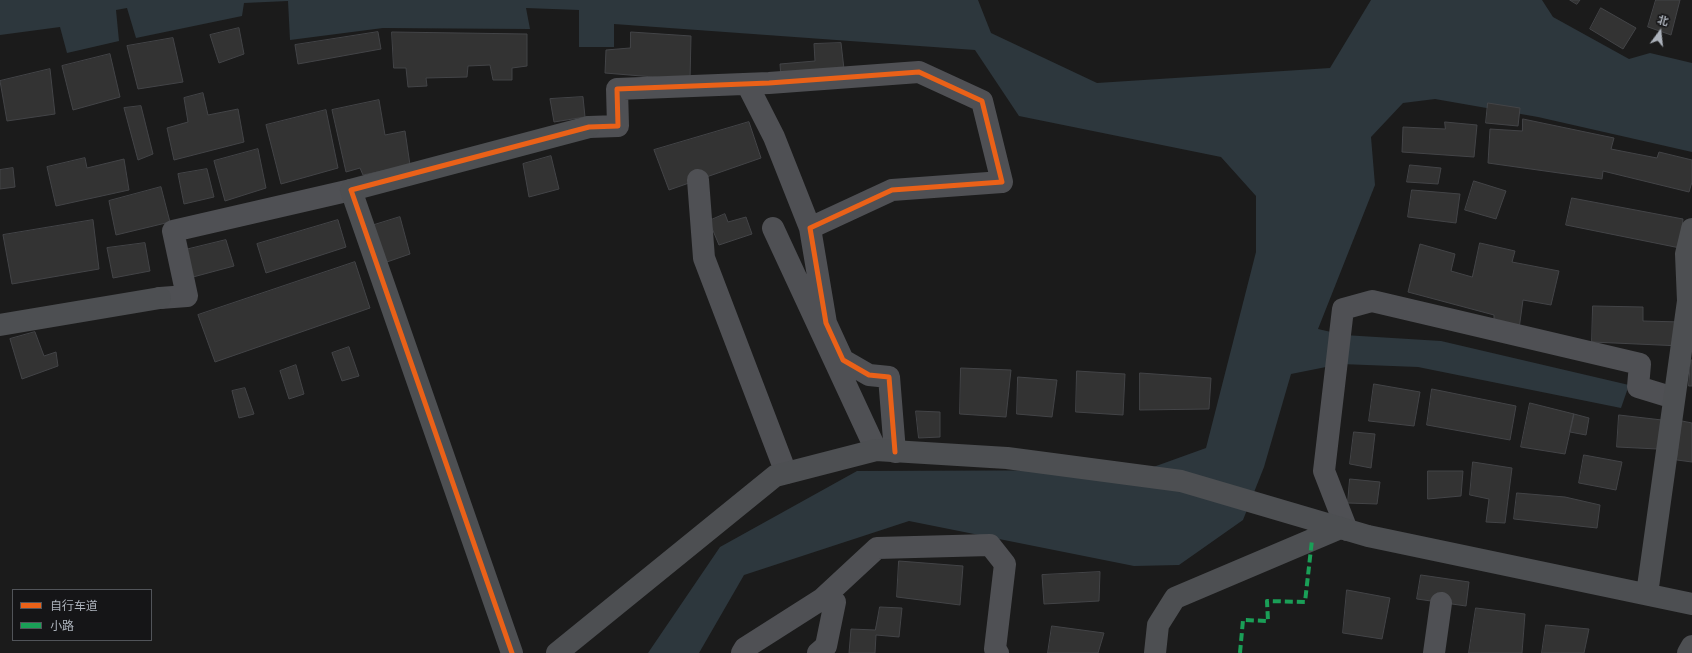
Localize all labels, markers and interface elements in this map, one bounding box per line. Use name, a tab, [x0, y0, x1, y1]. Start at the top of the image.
text: 北	[1656, 11, 1670, 30]
north arrow	[1640, 12, 1680, 52]
legend	[12, 589, 152, 641]
text: 自行车道	[50, 597, 98, 615]
text: 小路	[50, 617, 74, 635]

